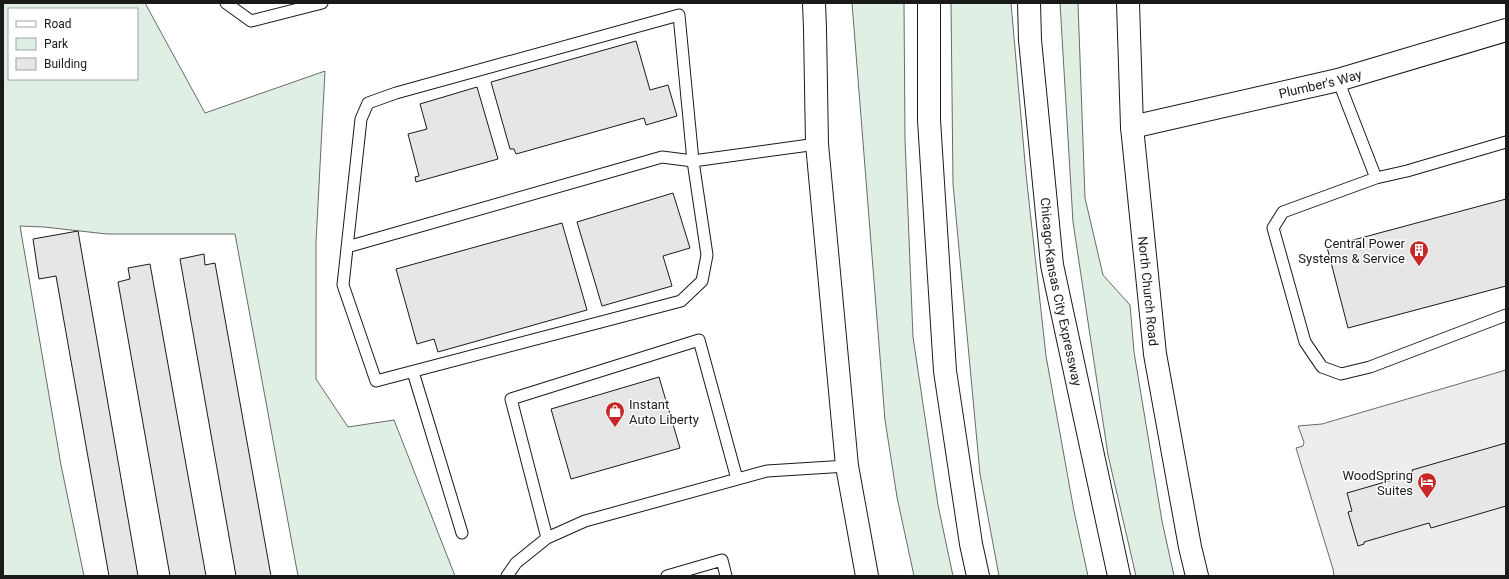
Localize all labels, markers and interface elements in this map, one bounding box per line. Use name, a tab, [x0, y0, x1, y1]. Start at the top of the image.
legend	[8, 8, 138, 80]
text: Road	[44, 17, 72, 31]
text: Park	[44, 37, 69, 51]
text: Building	[44, 57, 87, 71]
street label: Plumber's Way	[1277, 66, 1363, 101]
street label: Chicago-Kansas City Expressway	[1038, 197, 1085, 387]
street label: North Church Road	[1136, 235, 1162, 347]
place label: Central Power Systems & Service	[1298, 236, 1406, 266]
building icon: Central Power Systems & Service	[1408, 239, 1430, 267]
place label: Instant Auto Liberty	[629, 397, 699, 427]
shop icon: Instant Auto Liberty	[604, 400, 626, 428]
place label: WoodSpring Suites	[1342, 468, 1413, 498]
hotel icon: WoodSpring Suites	[1416, 471, 1438, 499]

